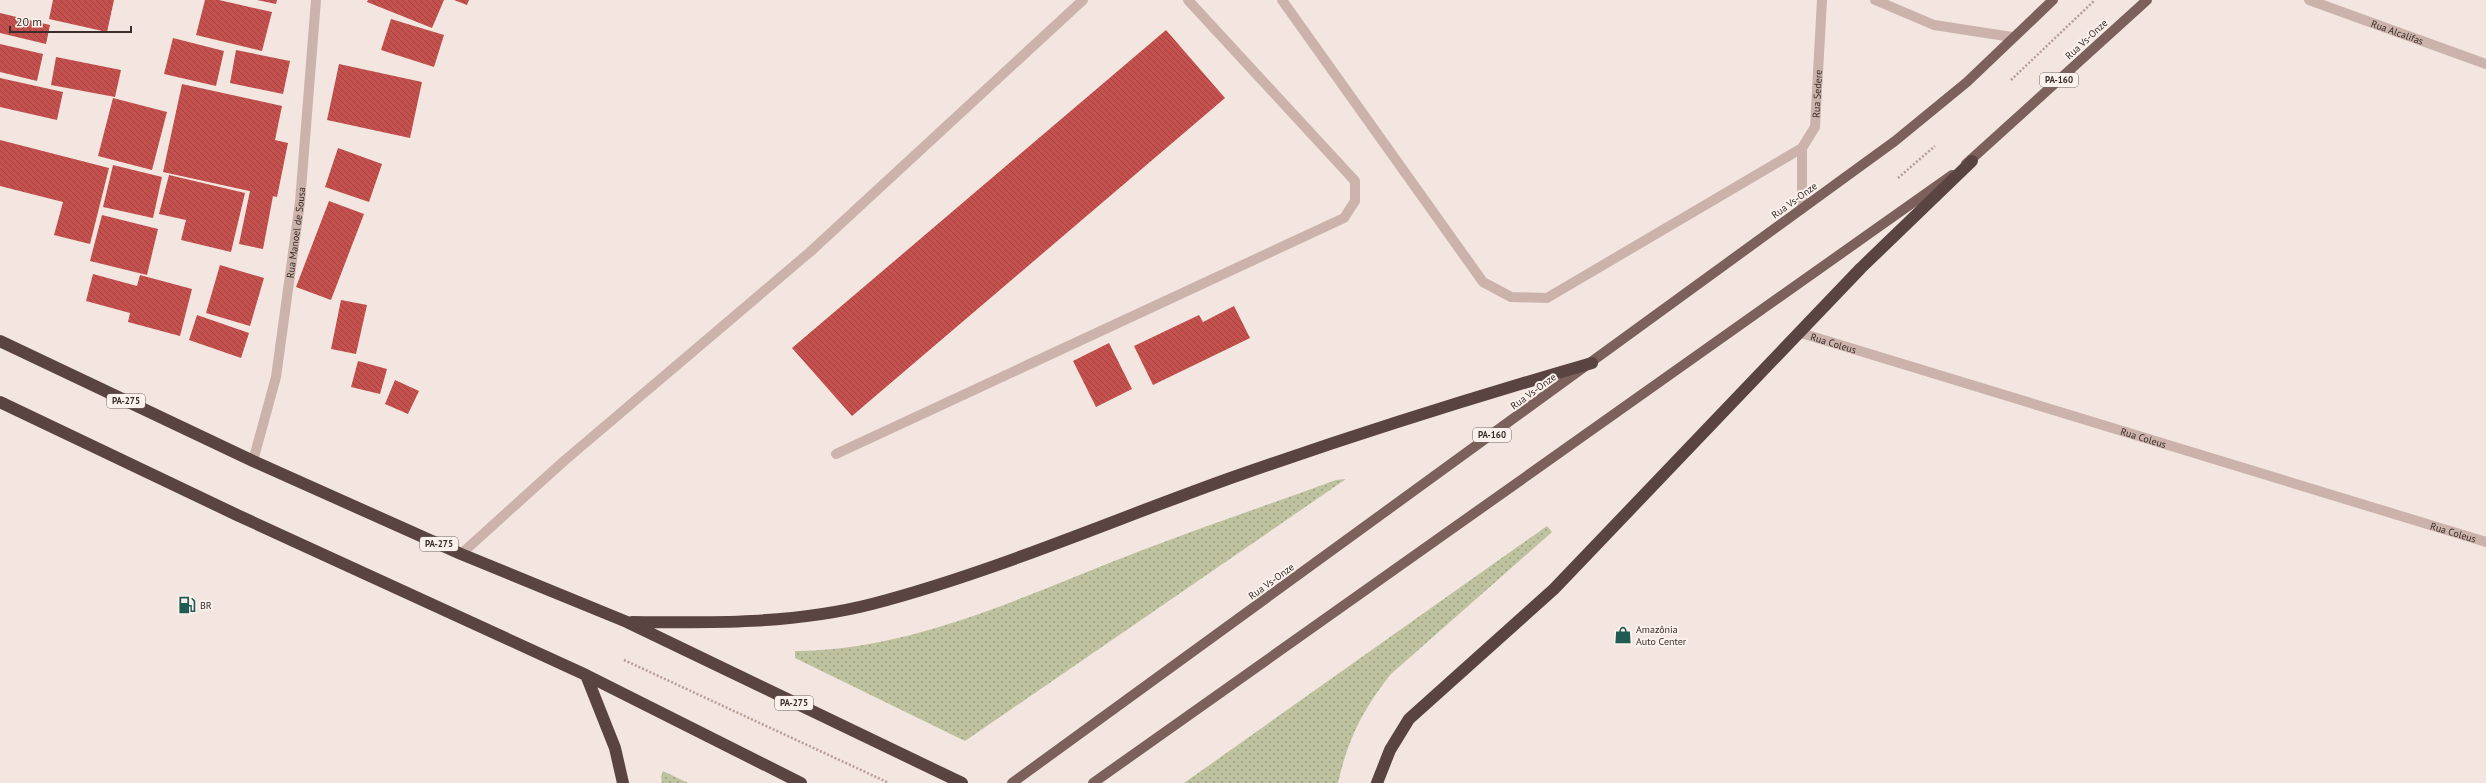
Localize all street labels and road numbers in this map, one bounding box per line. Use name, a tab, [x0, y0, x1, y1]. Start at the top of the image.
street label: Rua Vs-Onze	[2062, 16, 2110, 62]
street label: Rua Alcalifas	[2369, 17, 2425, 48]
street label: Rua Sedere	[1810, 69, 1825, 118]
road number: PA-160	[2040, 73, 2078, 87]
street label: Rua Vs-Onze	[1769, 179, 1820, 221]
street label: Rua Manoel de Sousa	[284, 186, 308, 279]
street label: Rua Coleus	[1809, 330, 1858, 357]
street label: Rua Vs-Onze	[1508, 370, 1559, 412]
road number: PA-275	[107, 394, 145, 408]
street label: Rua Coleus	[2119, 425, 2168, 451]
road number: PA-160	[1473, 428, 1511, 442]
street label: Rua Coleus	[2429, 519, 2478, 546]
road number: PA-275	[420, 537, 458, 551]
street label: Rua Vs-Onze	[1246, 560, 1297, 602]
road number: PA-275	[775, 696, 813, 710]

